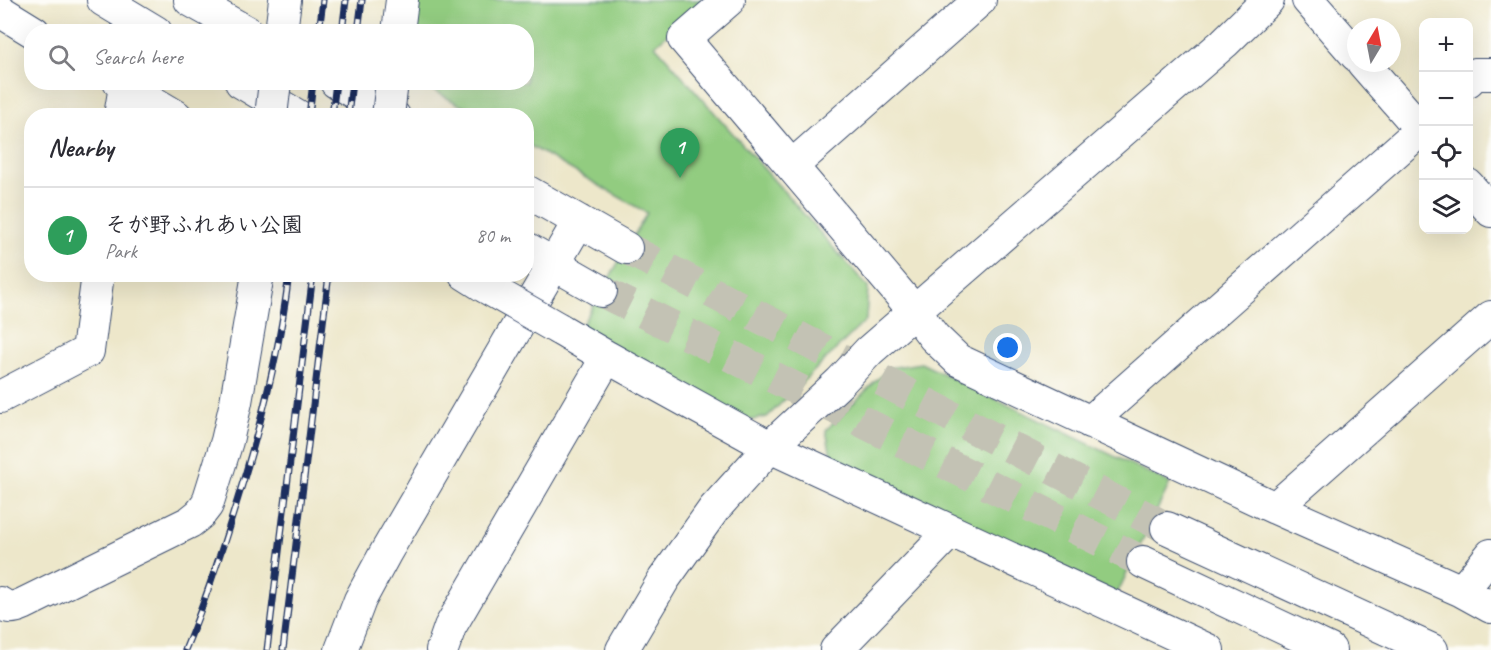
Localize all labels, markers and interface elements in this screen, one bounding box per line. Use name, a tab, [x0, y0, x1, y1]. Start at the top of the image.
north arrow	[1347, 18, 1401, 72]
map controls	[1419, 18, 1473, 234]
button: +	[1419, 18, 1473, 72]
search box	[24, 24, 534, 90]
icon: search	[45, 41, 78, 74]
text: Search here	[93, 43, 183, 71]
button: −	[1419, 72, 1473, 126]
button: locate	[1419, 126, 1473, 180]
pin: 1	[660, 128, 700, 178]
text: Nearby	[48, 131, 113, 164]
button: layers	[1419, 180, 1473, 234]
text: そが野ふれあい公園	[105, 211, 303, 239]
text: 1	[63, 223, 72, 248]
text: 80 m	[476, 223, 510, 248]
text: Park	[105, 239, 137, 264]
your location	[993, 333, 1022, 362]

